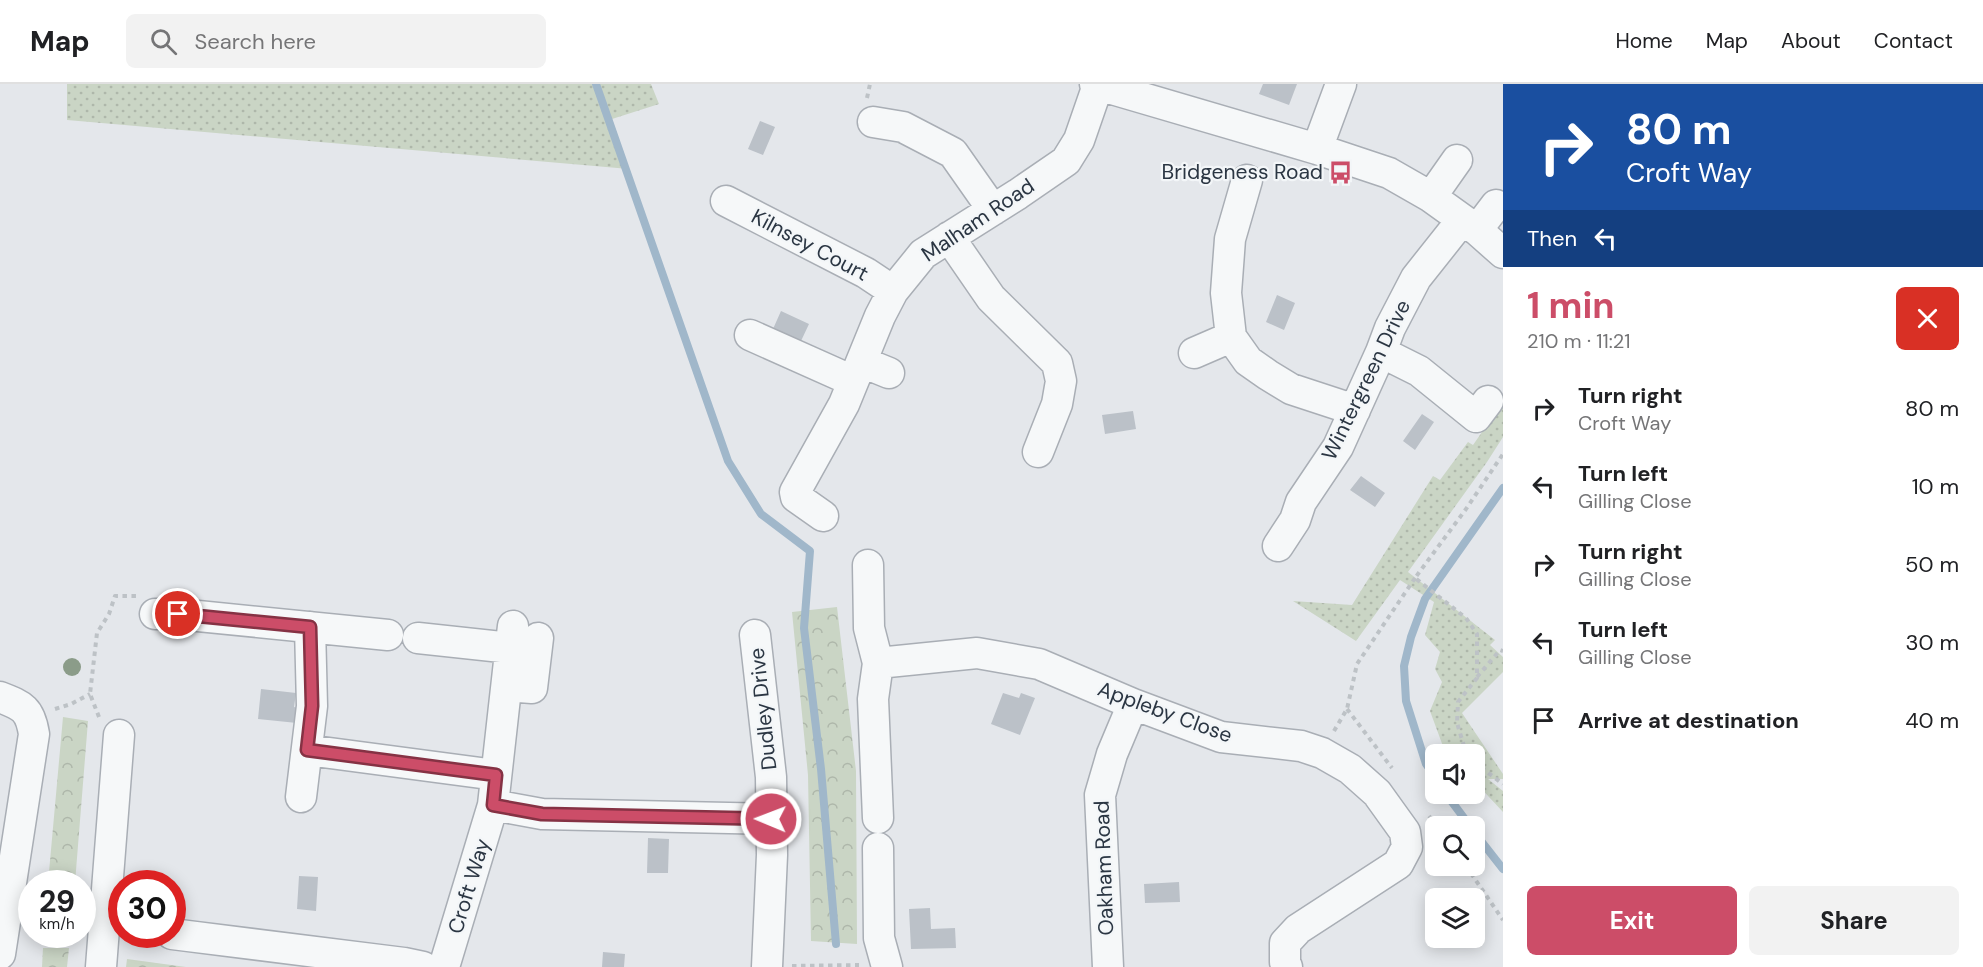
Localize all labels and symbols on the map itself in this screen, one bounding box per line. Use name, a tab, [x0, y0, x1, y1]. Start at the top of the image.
place label: Bridgeness Road	[1162, 158, 1323, 186]
bus stop icon: Bridgeness Road	[1328, 159, 1354, 185]
street label: Malham Road	[916, 172, 1040, 268]
street label: Kilnsey Court	[747, 202, 873, 288]
street label: Wintergreen Drive	[1315, 295, 1417, 465]
pin	[152, 588, 203, 639]
street label: Dudley Drive	[743, 646, 783, 772]
street label: Appleby Close	[1094, 675, 1236, 749]
position arrow	[739, 787, 803, 851]
street label: Oakham Road	[1088, 800, 1120, 936]
street label: Croft Way	[441, 835, 497, 937]
speed limit sign: 30	[108, 870, 186, 948]

